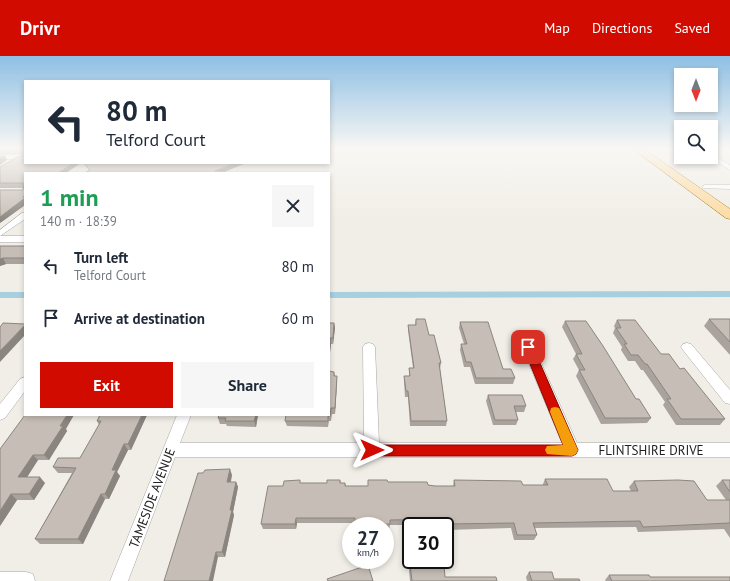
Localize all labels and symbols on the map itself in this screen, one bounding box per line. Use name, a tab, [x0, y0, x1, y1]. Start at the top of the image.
north arrow	[674, 68, 718, 112]
pin	[511, 330, 545, 364]
position arrow	[351, 429, 393, 471]
street label: FLINTSHIRE DRIVE	[598, 442, 704, 459]
street label: TAMESIDE AVENUE	[125, 445, 179, 551]
speed limit sign: 30	[402, 517, 454, 569]

